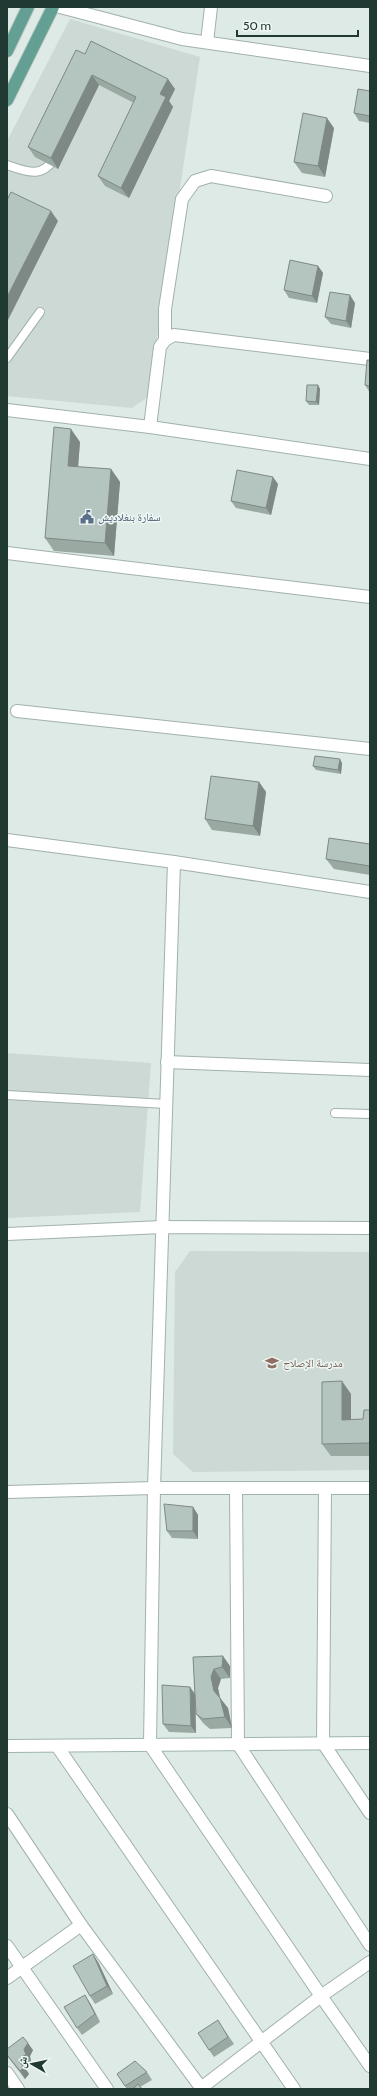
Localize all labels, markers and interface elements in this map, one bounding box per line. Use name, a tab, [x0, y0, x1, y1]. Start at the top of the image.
scale bar	[237, 12, 358, 38]
text: 50 m	[243, 18, 271, 33]
public building icon: سفارة بنغلاديش	[79, 509, 95, 525]
place label: سفارة بنغلاديش	[98, 510, 161, 524]
school or university icon: مدرسة الإصلاح	[264, 1355, 280, 1371]
place label: مدرسة الإصلاح	[283, 1356, 343, 1370]
north arrow	[12, 2044, 52, 2084]
text: ش	[14, 2055, 31, 2069]

